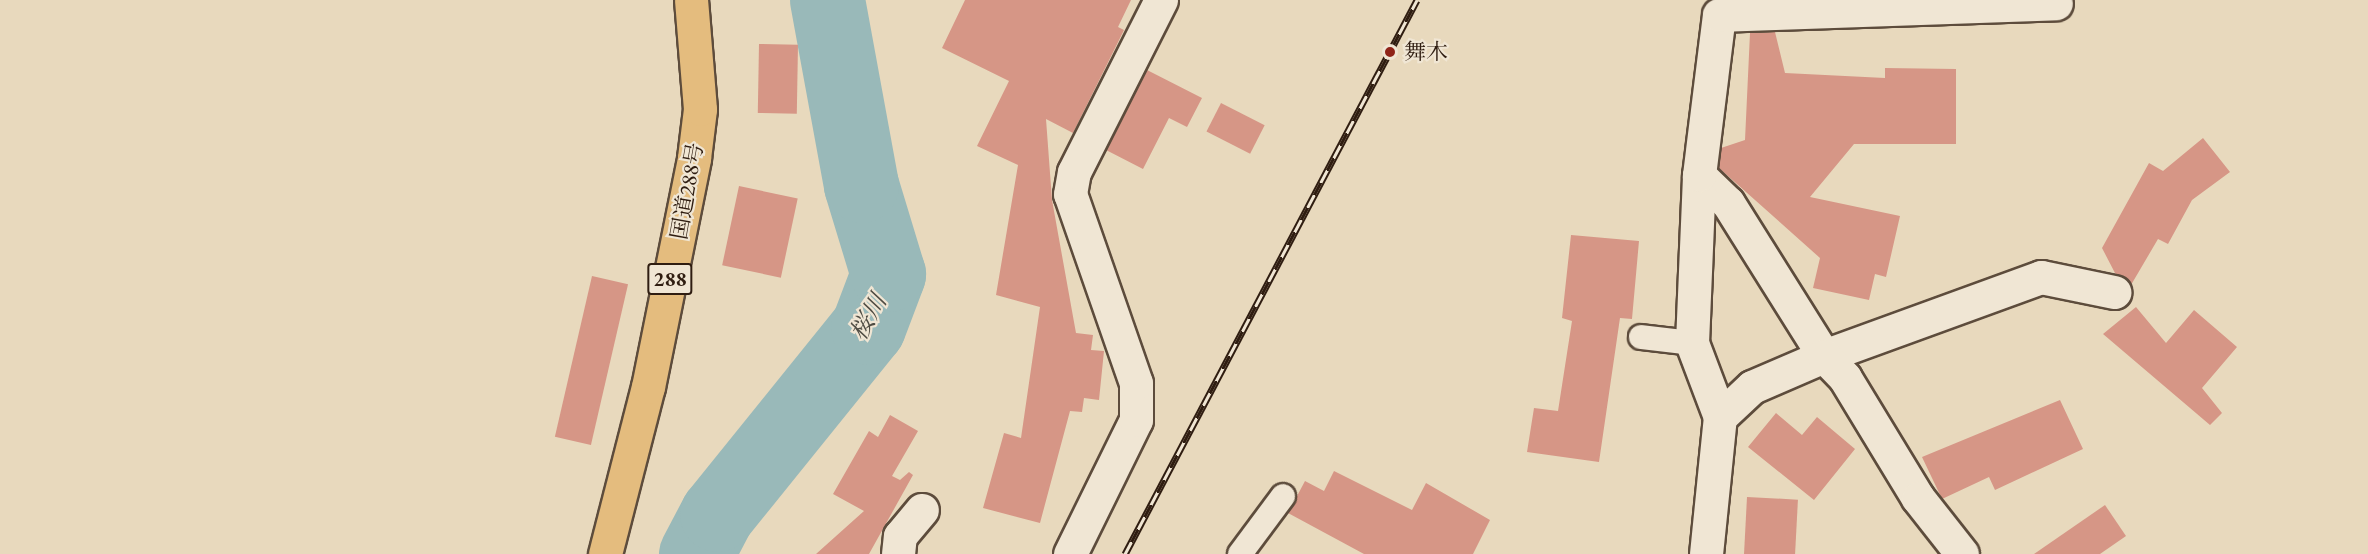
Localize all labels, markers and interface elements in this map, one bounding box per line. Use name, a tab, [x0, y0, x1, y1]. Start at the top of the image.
place label: 舞木	[1404, 39, 1448, 65]
marker: 舞木	[1381, 43, 1399, 61]
street label: 国道288号	[666, 141, 708, 241]
road number: 288	[646, 261, 694, 297]
water label: 桜川	[844, 289, 892, 345]

